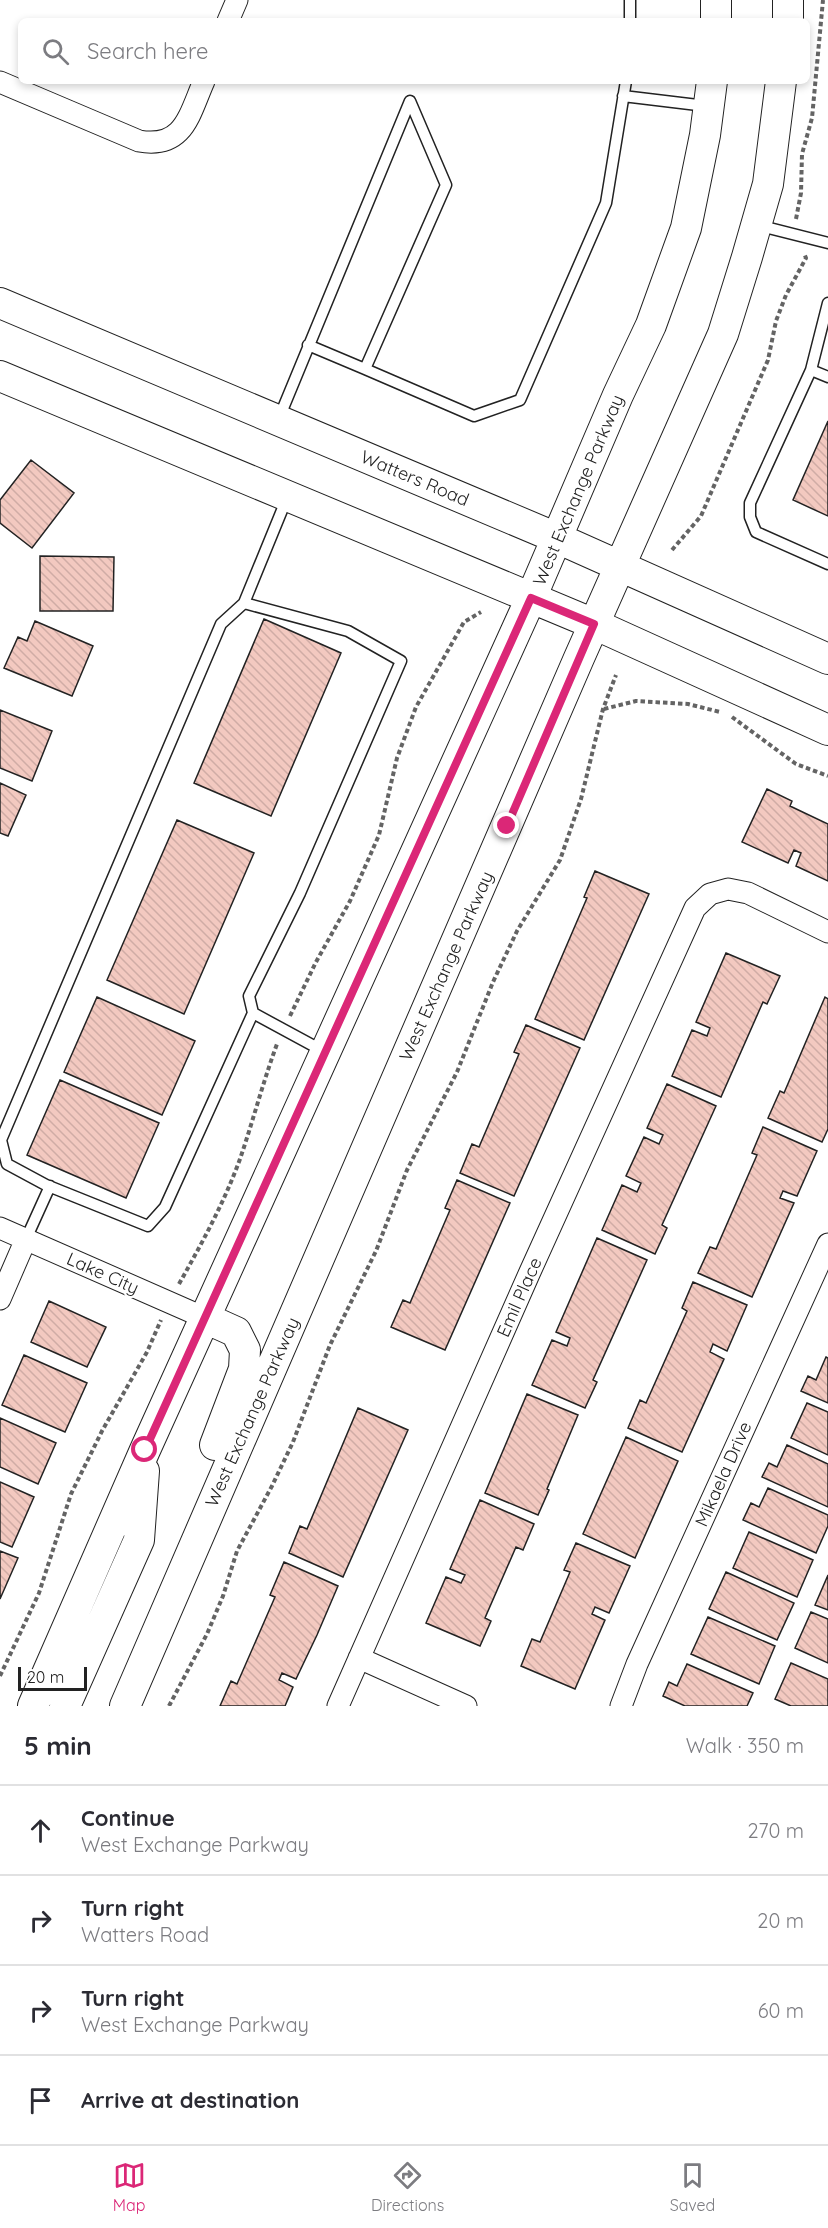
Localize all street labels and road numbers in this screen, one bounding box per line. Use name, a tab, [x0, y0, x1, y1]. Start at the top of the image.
street label: West Exchange Parkway	[527, 391, 629, 589]
street label: Watters Road	[357, 445, 473, 511]
street label: West Exchange Parkway	[394, 868, 498, 1064]
street label: Lake City	[63, 1247, 143, 1299]
street label: Emil Place	[491, 1254, 547, 1340]
street label: West Exchange Parkway	[200, 1314, 304, 1510]
street label: Mikaela Drive	[690, 1418, 756, 1530]

